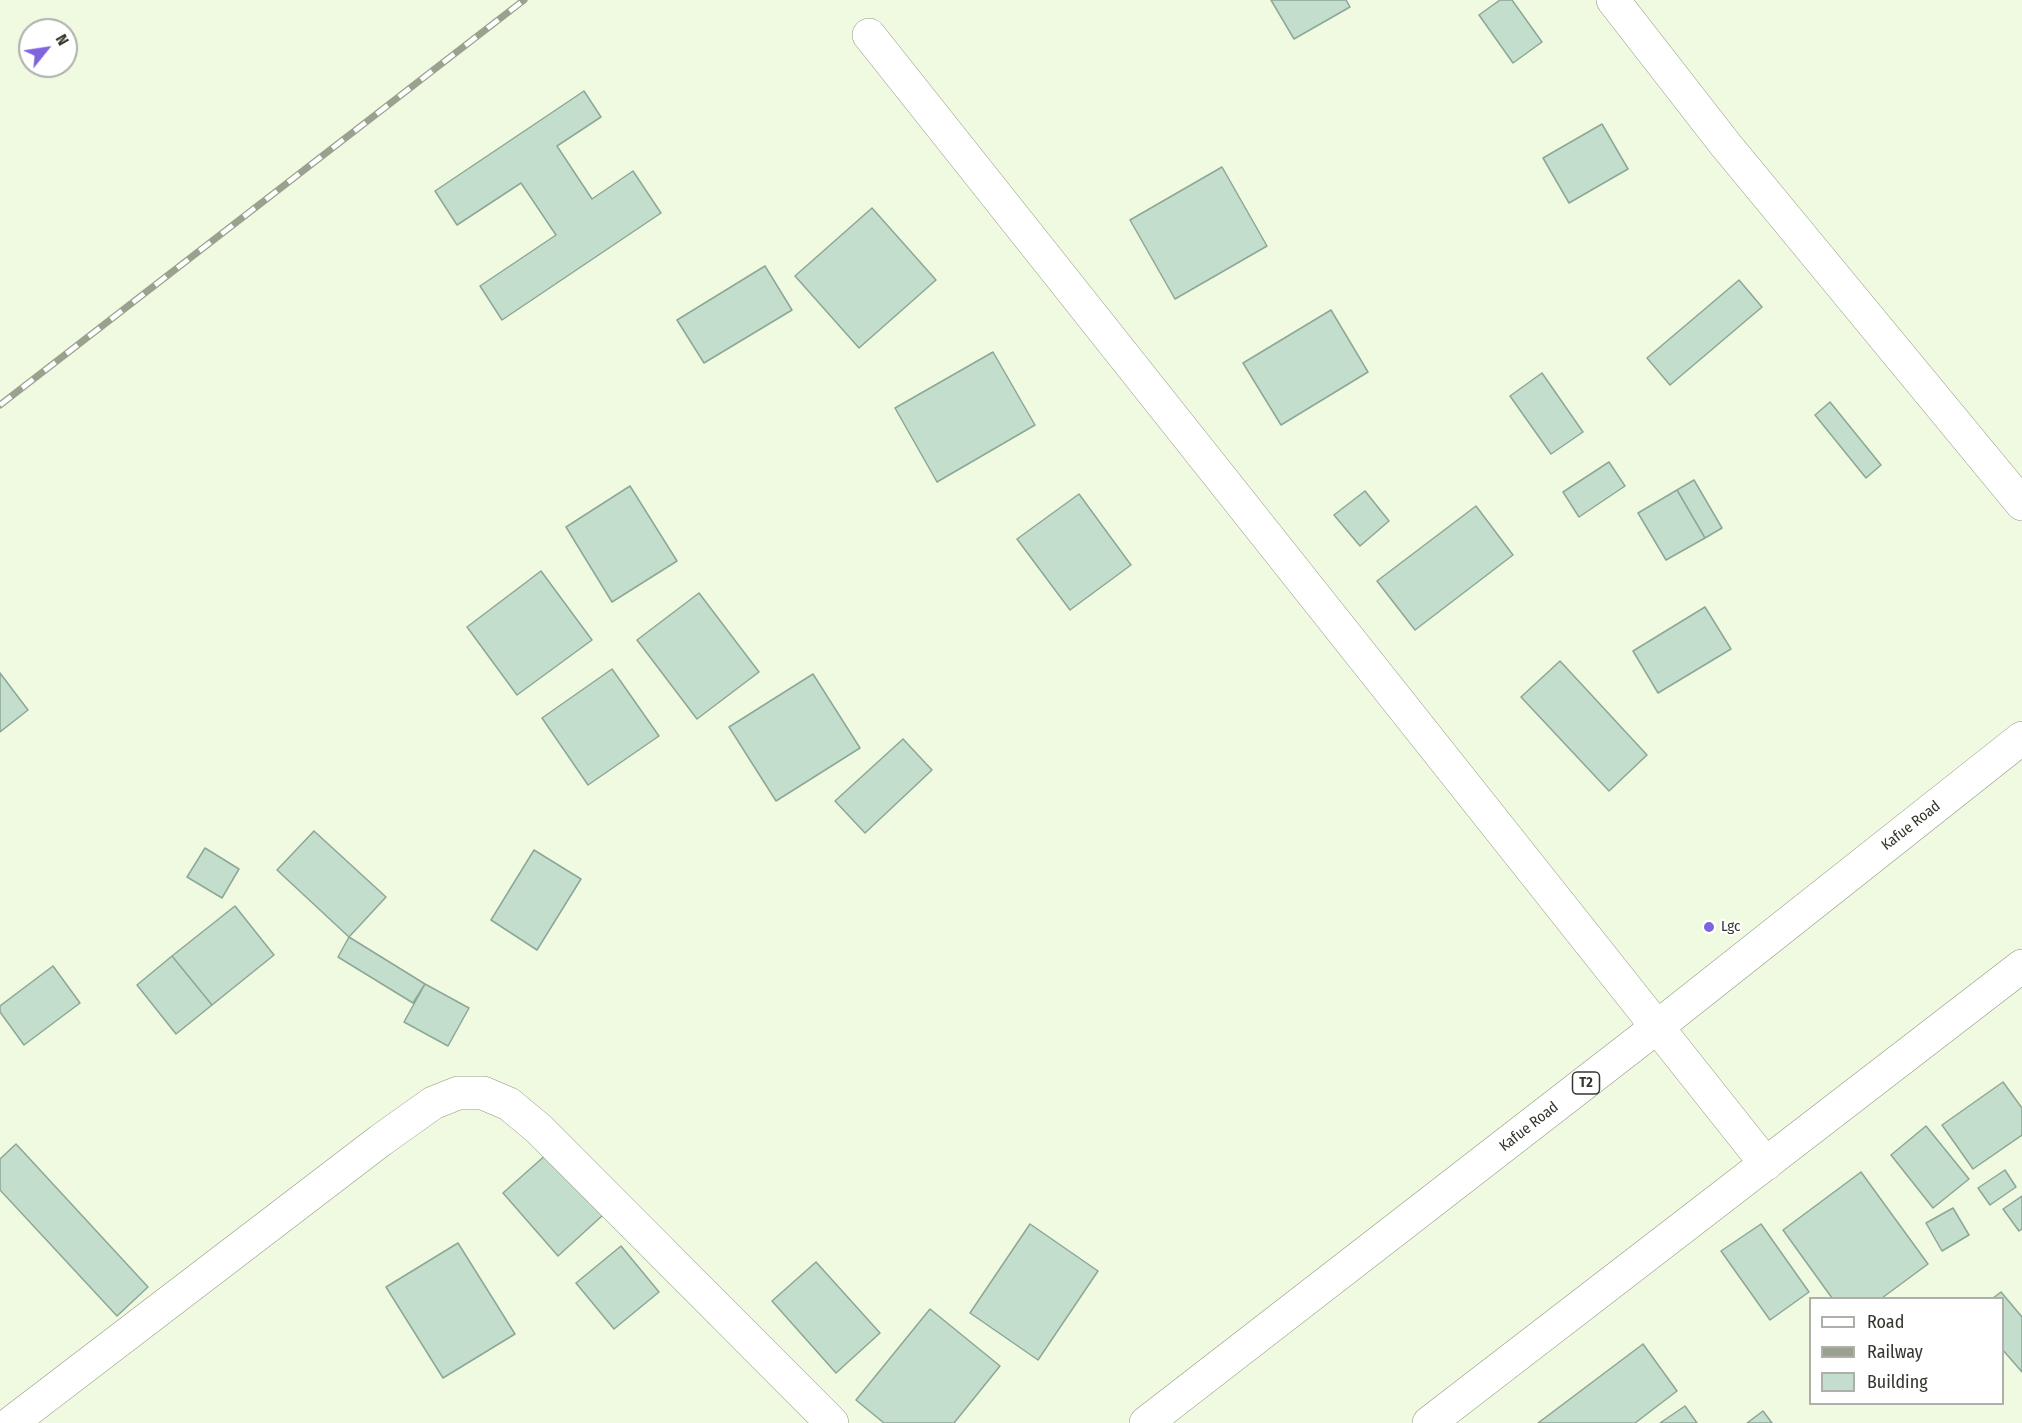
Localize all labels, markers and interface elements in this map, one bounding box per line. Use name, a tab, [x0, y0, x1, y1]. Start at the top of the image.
north arrow	[18, 18, 78, 78]
text: N	[52, 31, 73, 49]
street label: Kafue Road	[1878, 797, 1944, 855]
place label: Lgc	[1721, 918, 1740, 936]
marker: Lgc	[1702, 920, 1716, 934]
road number: T2	[1572, 1072, 1600, 1094]
street label: Kafue Road	[1496, 1098, 1562, 1156]
legend	[1809, 1297, 2004, 1405]
text: Road	[1867, 1311, 1904, 1333]
text: Railway	[1867, 1341, 1923, 1363]
text: Building	[1867, 1371, 1928, 1393]

